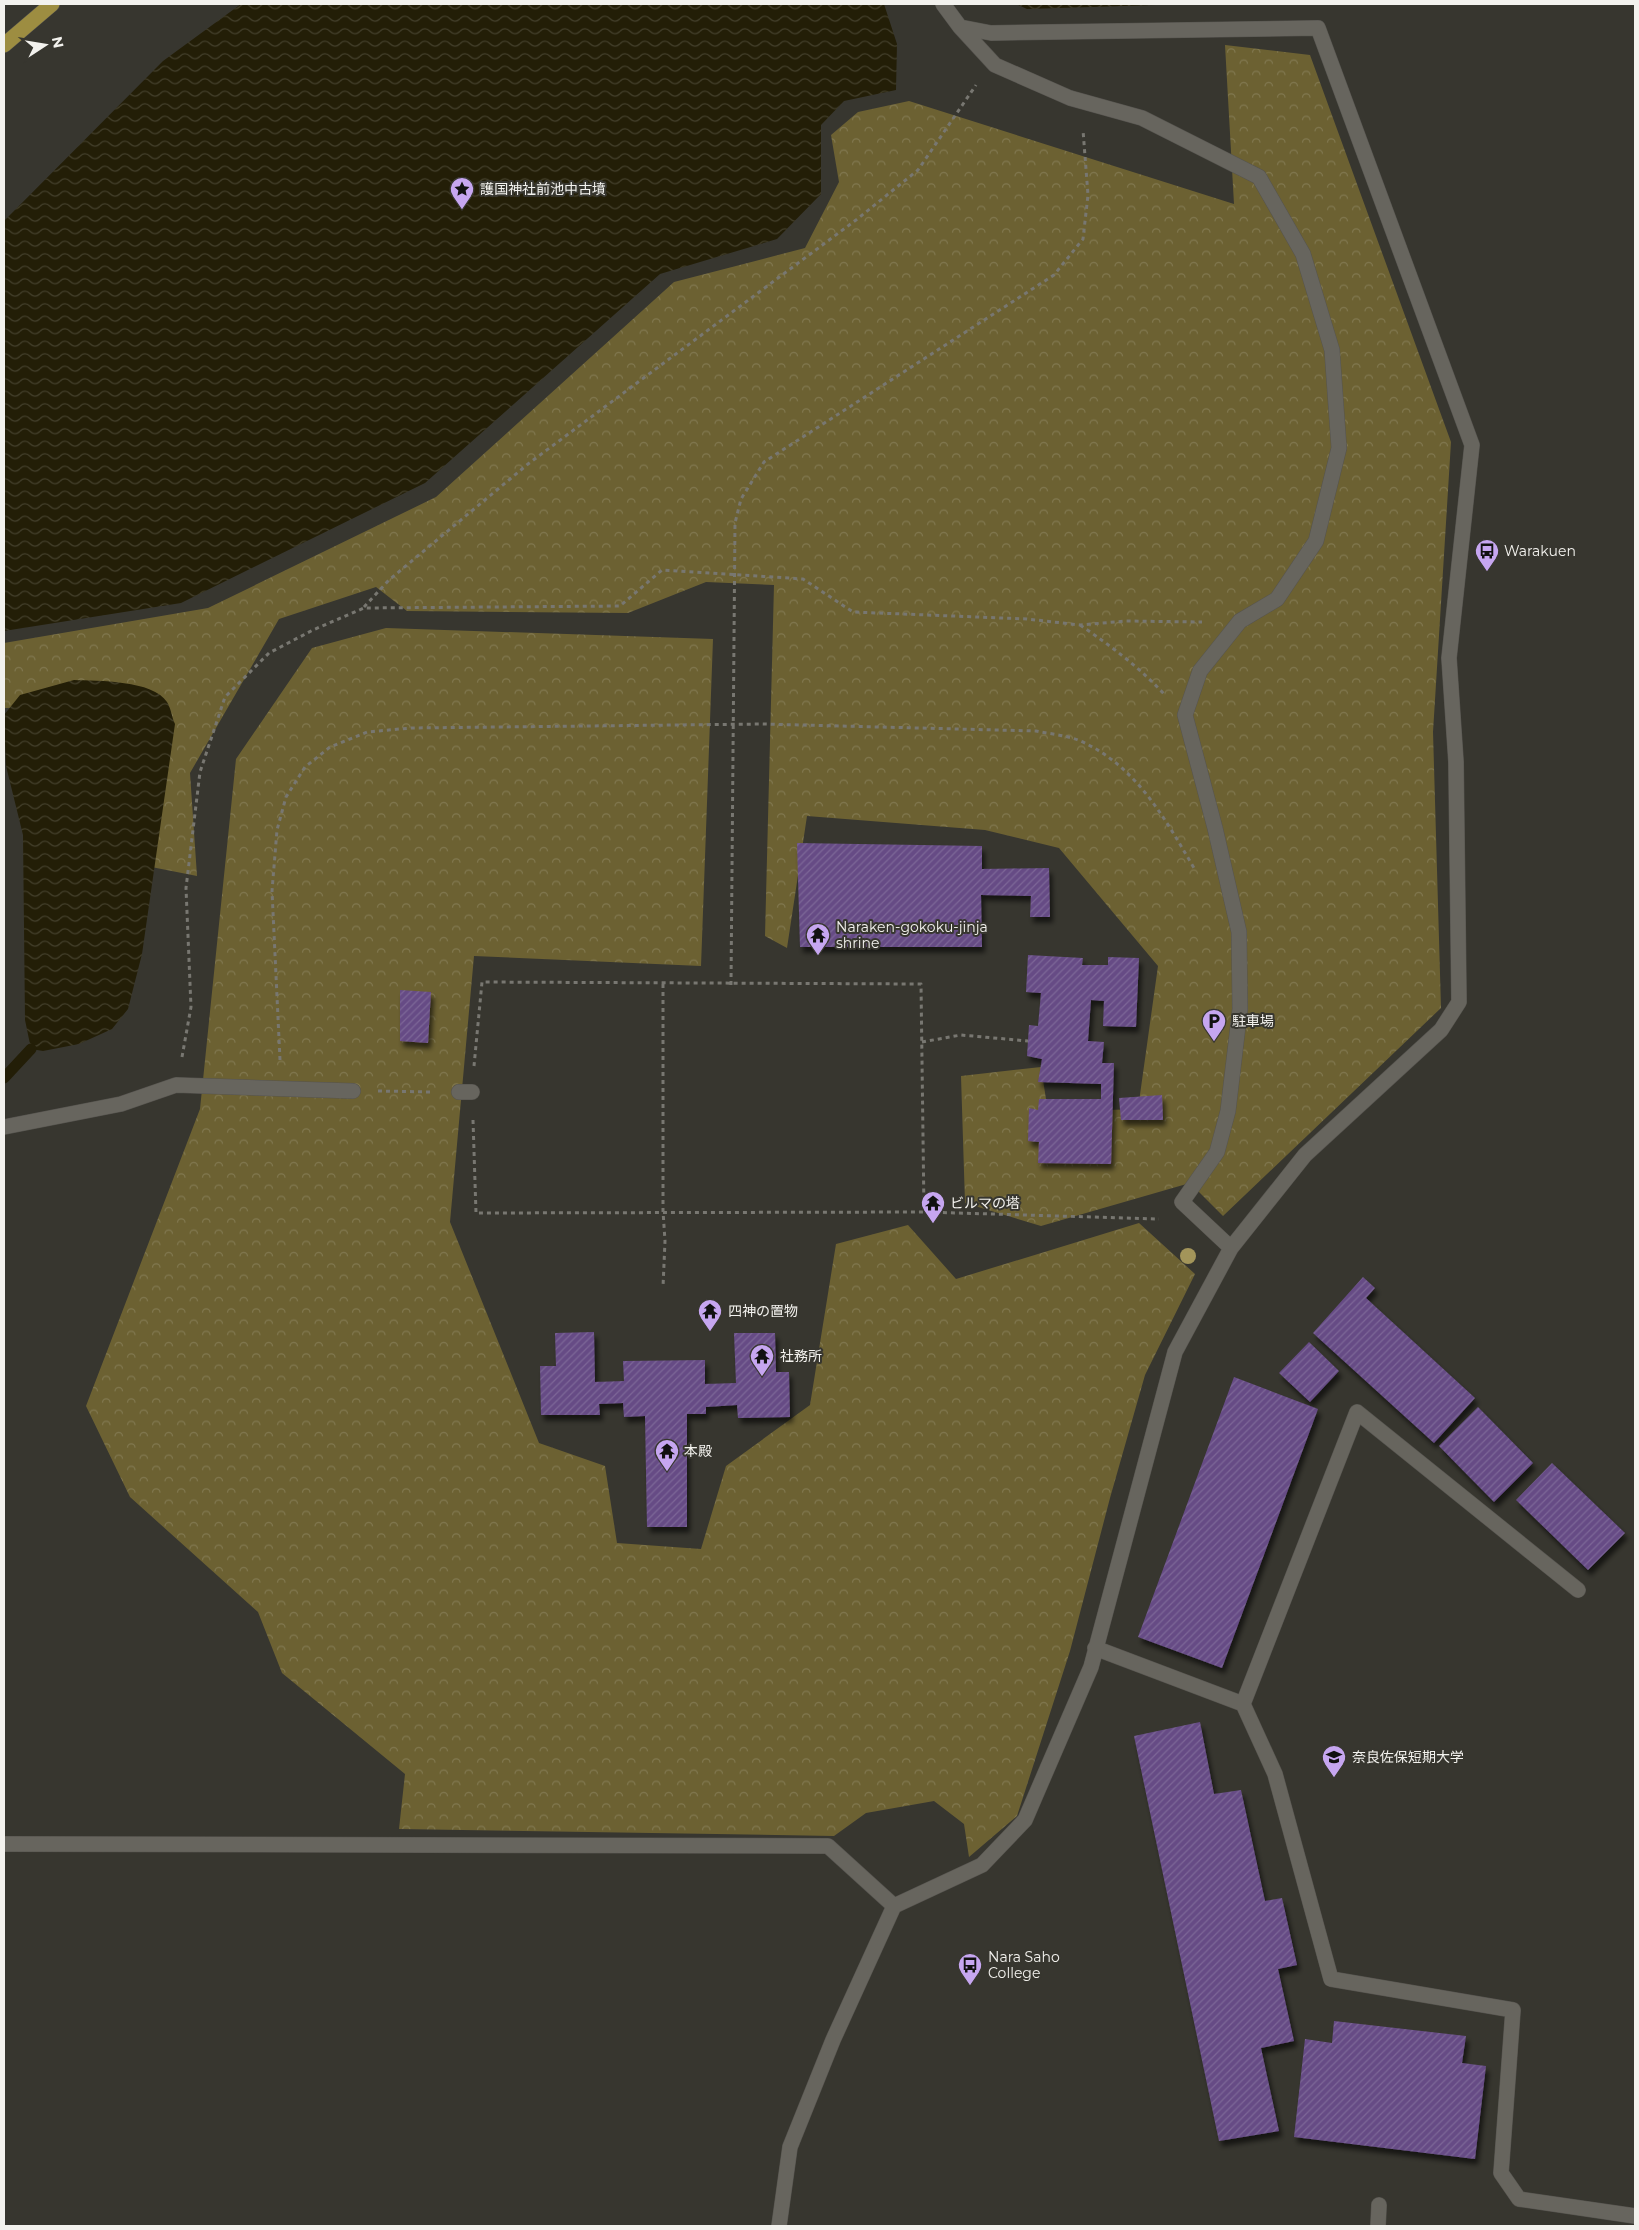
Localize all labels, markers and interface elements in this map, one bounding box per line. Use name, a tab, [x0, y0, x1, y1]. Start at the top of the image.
north arrow	[20, 20, 70, 70]
text: N	[48, 35, 68, 50]
place icon: 護国神社前池中古墳	[449, 176, 475, 210]
place label: 護国神社前池中古墳	[480, 180, 606, 198]
bus stop icon: Warakuen	[1474, 538, 1500, 572]
place label: Warakuen	[1504, 542, 1576, 560]
place label: Naraken-gokoku-jinja shrine	[836, 918, 988, 952]
temple icon: Naraken-gokoku-jinja shrine	[805, 922, 831, 956]
parking icon: 駐車場	[1201, 1008, 1227, 1042]
place label: 駐車場	[1232, 1012, 1274, 1030]
temple icon: ビルマの塔	[920, 1190, 946, 1224]
place label: ビルマの塔	[950, 1194, 1020, 1212]
temple icon: 四神の置物	[697, 1298, 723, 1332]
place label: 四神の置物	[728, 1302, 798, 1320]
temple icon: 社務所	[749, 1343, 775, 1377]
place label: 社務所	[780, 1347, 822, 1365]
temple icon: 本殿	[654, 1438, 680, 1472]
place label: 本殿	[684, 1442, 712, 1460]
school or university icon: 奈良佐保短期大学	[1321, 1744, 1347, 1778]
place label: 奈良佐保短期大学	[1352, 1748, 1464, 1766]
place label: Nara Saho College	[988, 1948, 1060, 1982]
bus stop icon: Nara Saho College	[957, 1952, 983, 1986]

